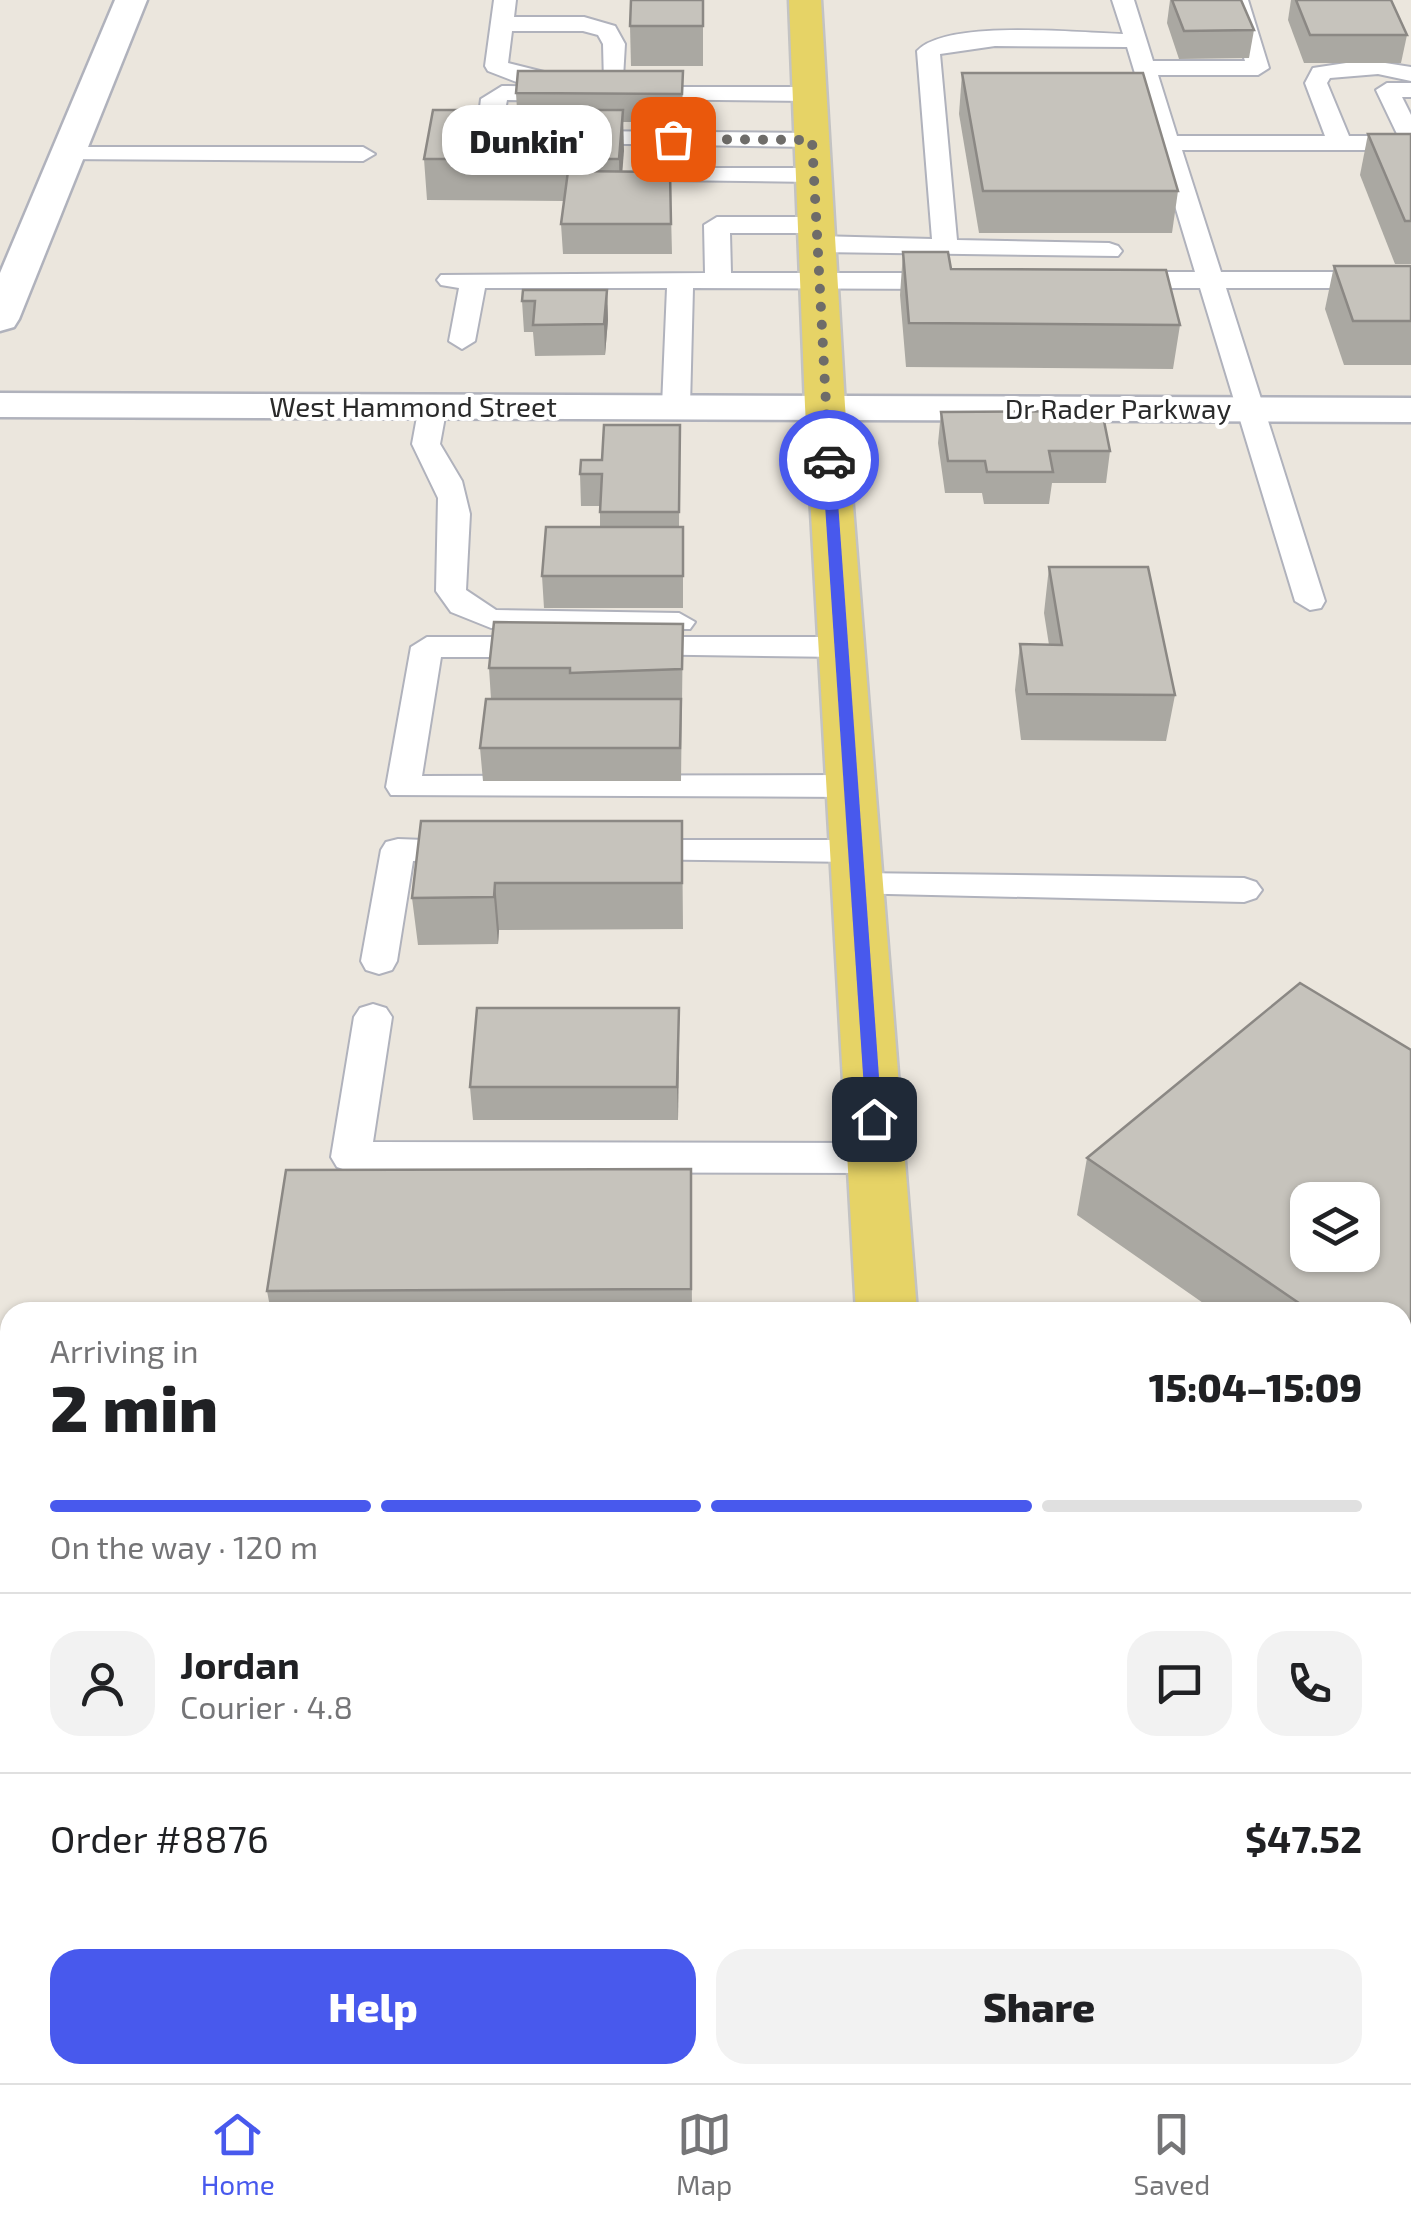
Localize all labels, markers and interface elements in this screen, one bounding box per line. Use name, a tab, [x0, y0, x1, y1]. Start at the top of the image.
pin	[631, 97, 716, 182]
callout: Dunkin'	[443, 104, 613, 174]
icon: bag	[646, 112, 701, 167]
text: Dunkin'	[469, 121, 585, 159]
street label: West Hammond Street	[269, 389, 557, 423]
street label: Dr Rader Parkway	[1005, 391, 1231, 425]
courier	[779, 410, 879, 510]
icon: car	[802, 433, 857, 488]
pin	[832, 1077, 917, 1162]
icon: home	[847, 1092, 902, 1147]
map controls	[1290, 1182, 1380, 1272]
button: layers	[1290, 1182, 1380, 1272]
text: Arriving in	[50, 1331, 199, 1369]
text: 15:04–15:09	[1149, 1364, 1362, 1410]
text: 2 min	[50, 1367, 218, 1445]
text: On the way · 120 m	[50, 1527, 318, 1565]
button: person	[50, 1631, 155, 1736]
button: chat	[1127, 1631, 1232, 1736]
button: phone	[1257, 1631, 1362, 1736]
text: Jordan	[180, 1641, 300, 1687]
text: Courier · 4.8	[180, 1687, 353, 1725]
text: Order #8876	[50, 1815, 269, 1861]
text: $47.52	[1245, 1815, 1362, 1861]
button: Help	[50, 1949, 696, 2064]
button: Share	[716, 1949, 1362, 2064]
tab: Home	[201, 2107, 275, 2201]
tab: Map	[676, 2107, 732, 2201]
tab: Saved	[1134, 2107, 1210, 2201]

